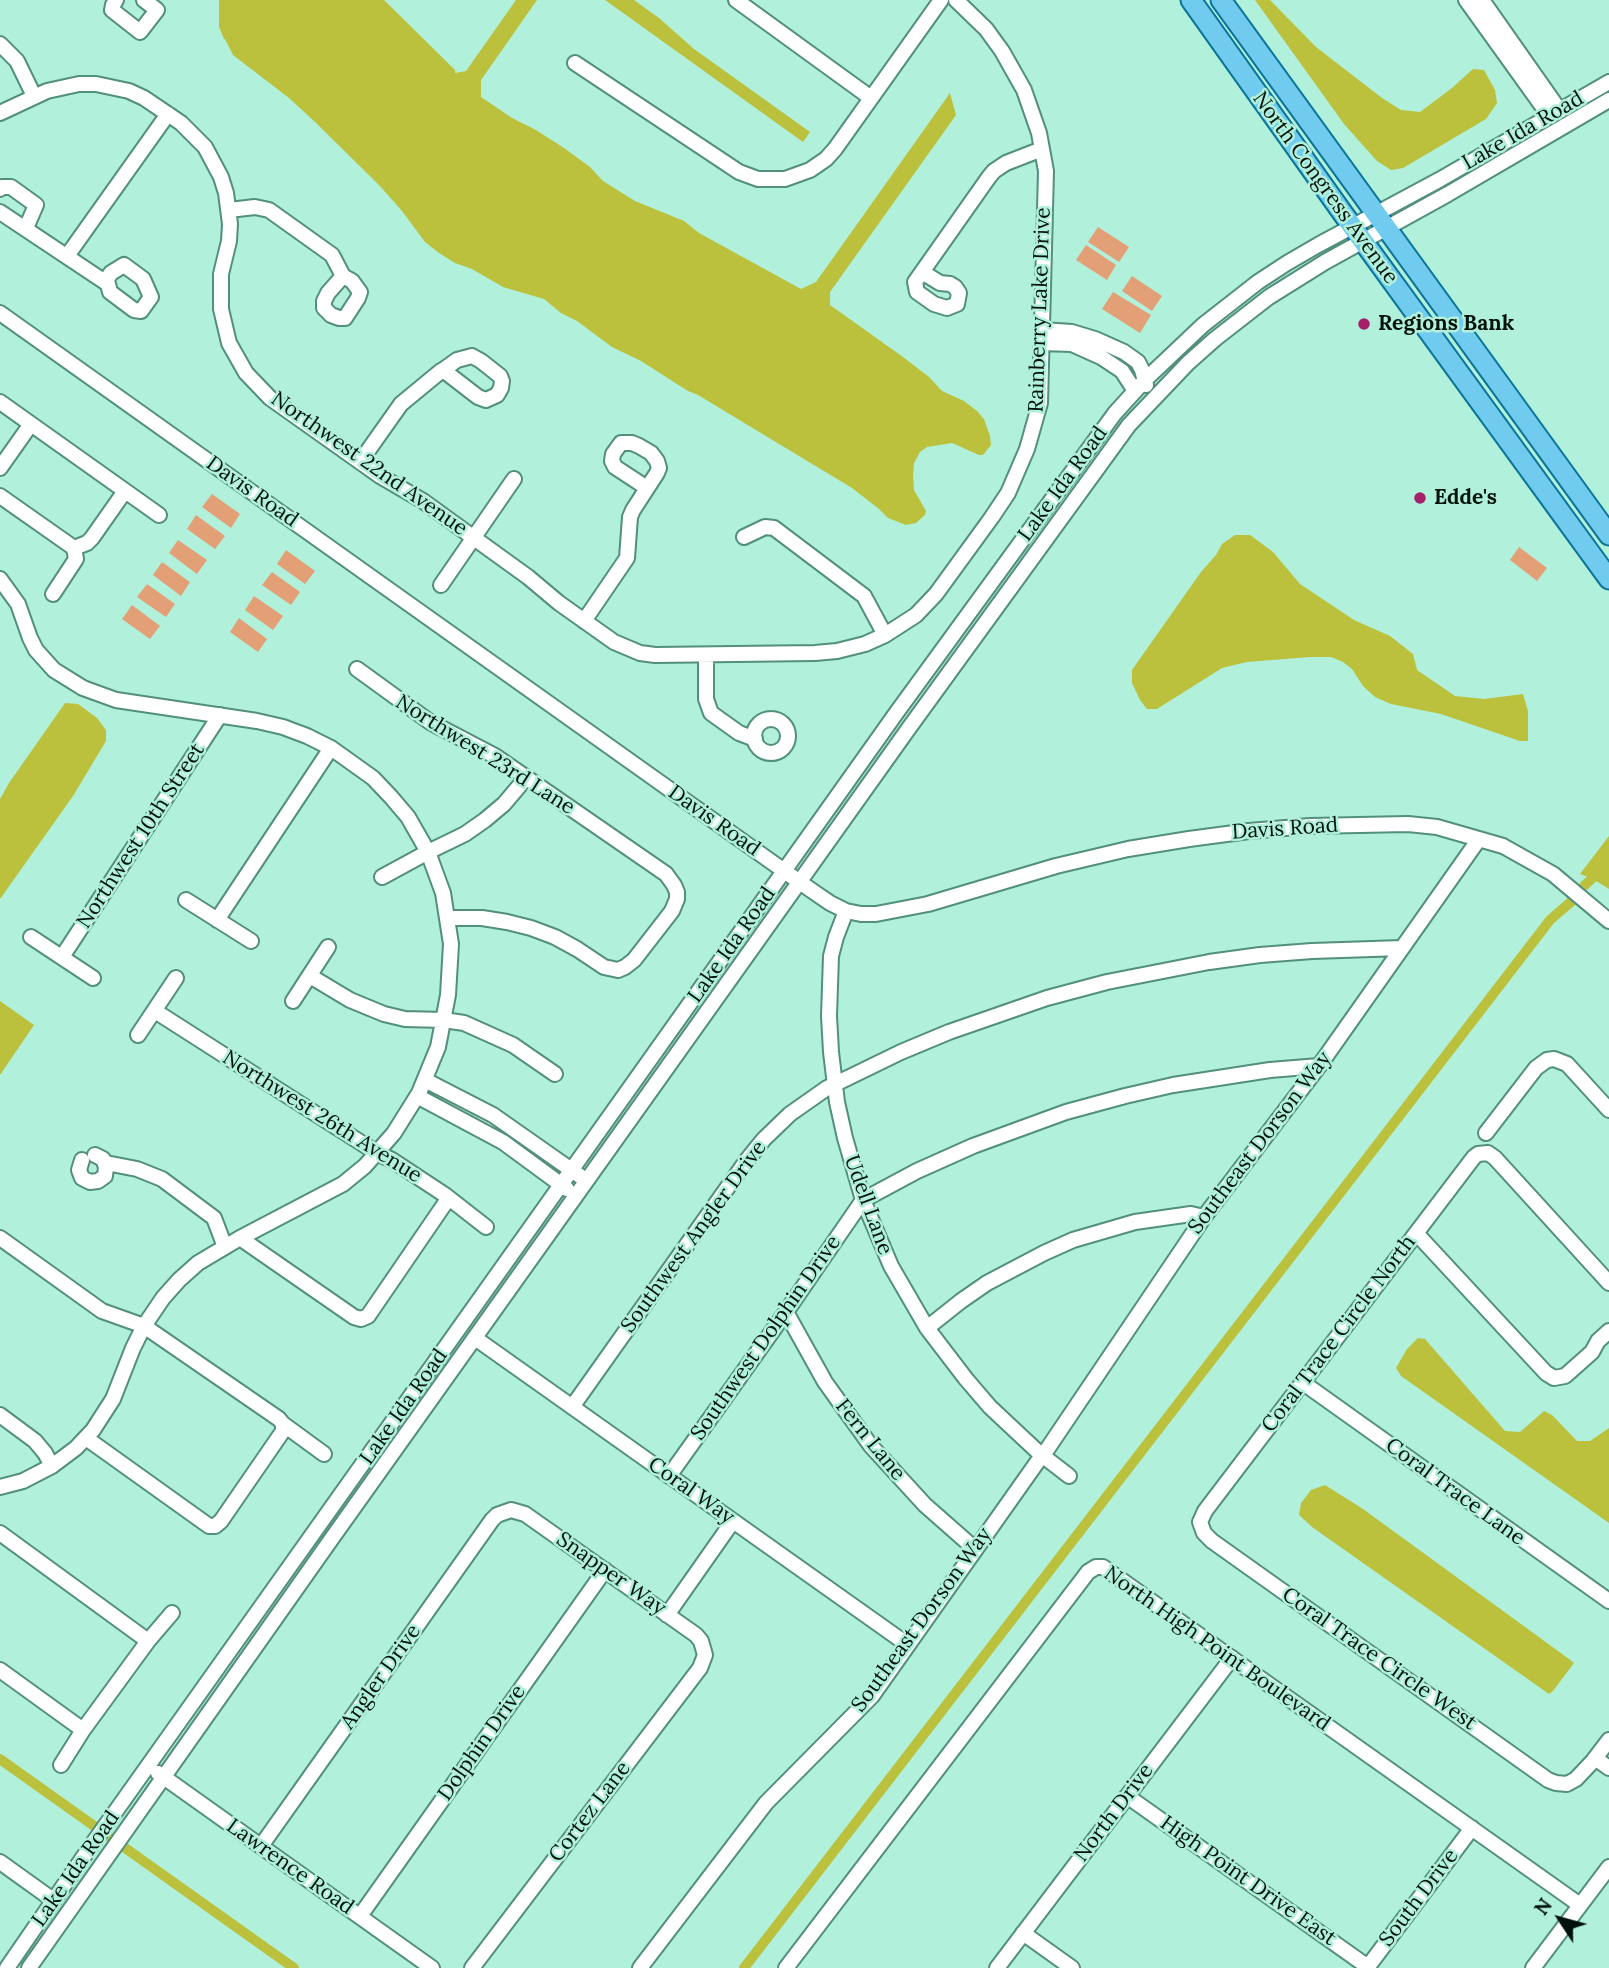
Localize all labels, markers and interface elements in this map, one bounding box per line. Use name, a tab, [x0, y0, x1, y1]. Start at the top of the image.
street label: Lake Ida Road	[1458, 86, 1588, 176]
street label: North Congress Avenue	[1247, 87, 1403, 289]
street label: Rainberry Lake Drive	[1024, 207, 1056, 413]
place label: Regions Bank	[1378, 311, 1514, 337]
marker: Regions Bank	[1356, 316, 1372, 332]
street label: Northwest 22nd Avenue	[266, 387, 472, 541]
street label: Lake Ida Road	[1013, 422, 1113, 546]
street label: Davis Road	[201, 451, 303, 533]
place label: Edde's	[1434, 485, 1497, 511]
marker: Edde's	[1412, 490, 1428, 506]
street label: Northwest 23rd Lane	[391, 690, 579, 820]
street label: Northwest 10th Street	[72, 739, 210, 933]
street label: Davis Road	[663, 780, 765, 862]
street label: Davis Road	[1231, 813, 1339, 845]
street label: Lake Ida Road	[683, 882, 781, 1008]
street label: Northwest 26th Avenue	[218, 1045, 426, 1189]
street label: Southeast Dorson Way	[1183, 1047, 1337, 1239]
street label: Southwest Angler Drive	[616, 1136, 772, 1338]
street label: Udell Lane	[838, 1152, 898, 1258]
street label: Southwest Dolphin Drive	[686, 1231, 846, 1445]
street label: Coral Trace Circle North	[1257, 1231, 1421, 1437]
street label: Lake Ida Road	[355, 1344, 453, 1470]
street label: Fern Lane	[830, 1394, 910, 1486]
street label: Coral Trace Lane	[1380, 1433, 1530, 1551]
street label: Coral Way	[643, 1452, 739, 1530]
street label: Southeast Dorson Way	[847, 1523, 997, 1717]
street label: Snapper Way	[551, 1527, 671, 1621]
street label: North High Point Boulevard	[1099, 1561, 1335, 1737]
street label: Coral Trace Circle West	[1277, 1582, 1481, 1736]
street label: Angler Drive	[336, 1620, 426, 1734]
street label: Dolphin Drive	[433, 1680, 531, 1806]
street label: Cortez Lane	[544, 1757, 636, 1867]
street label: North Drive	[1069, 1759, 1159, 1867]
street label: Lake Ida Road	[27, 1806, 125, 1932]
street label: High Point Drive East	[1155, 1811, 1341, 1951]
street label: Lawrence Road	[221, 1814, 359, 1920]
street label: South Drive	[1374, 1844, 1464, 1952]
north arrow	[1525, 1884, 1595, 1954]
text: N	[1529, 1894, 1557, 1920]

